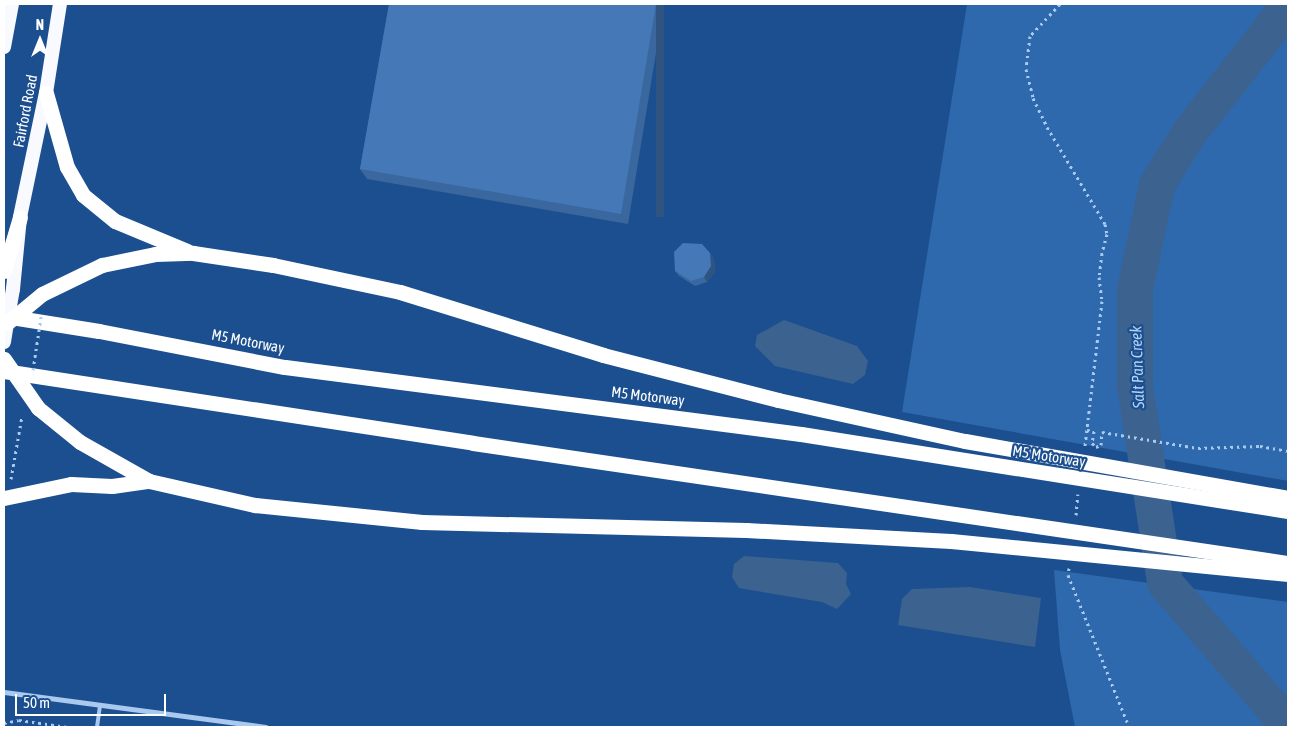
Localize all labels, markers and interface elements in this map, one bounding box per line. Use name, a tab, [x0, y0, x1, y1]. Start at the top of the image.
north arrow	[15, 15, 65, 65]
text: N	[36, 17, 44, 33]
street label: Fairford Road	[9, 73, 41, 149]
street label: M5 Motorway	[210, 325, 286, 357]
water label: Salt Pan Creek	[1126, 325, 1148, 409]
street label: M5 Motorway	[610, 383, 686, 409]
street label: M5 Motorway	[1011, 441, 1087, 471]
scale bar	[18, 684, 169, 716]
text: 50 m	[23, 694, 50, 711]

